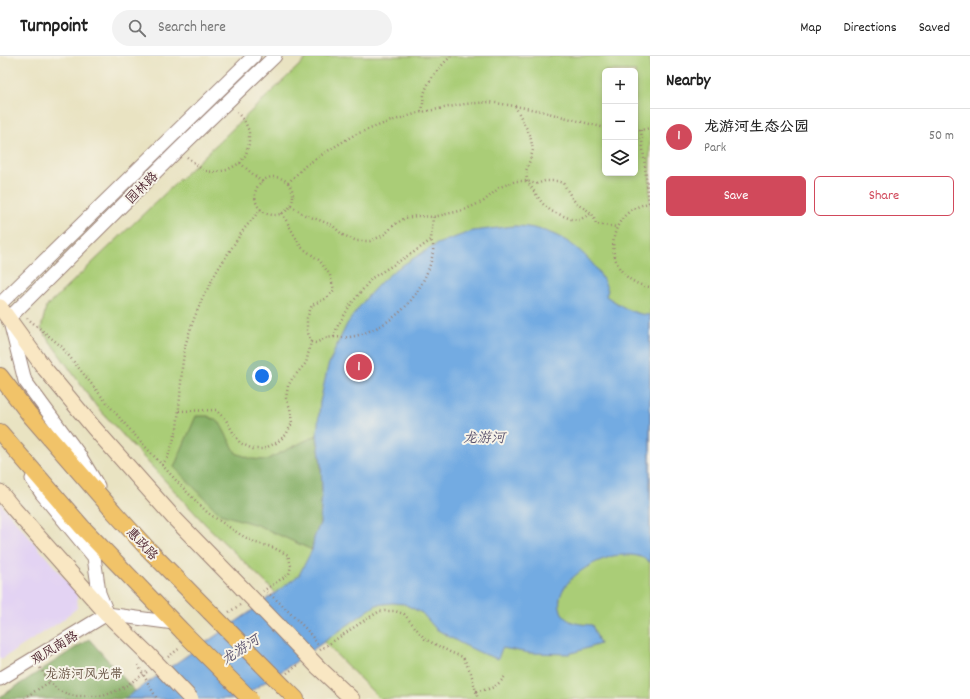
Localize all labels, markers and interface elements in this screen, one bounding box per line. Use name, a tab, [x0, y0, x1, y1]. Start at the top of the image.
search box	[112, 10, 392, 46]
text: Turnpoint	[20, 14, 88, 41]
icon: search	[126, 17, 148, 39]
text: Search here	[158, 17, 226, 39]
text: Map	[800, 18, 822, 38]
text: Directions	[844, 18, 897, 38]
text: Saved	[919, 18, 950, 38]
map controls	[602, 68, 638, 176]
button: +	[602, 68, 638, 104]
text: Nearby	[666, 70, 710, 94]
button: −	[602, 104, 638, 140]
text: 龙游河生态公园	[704, 117, 809, 139]
text: 1	[678, 127, 680, 146]
text: 50 m	[929, 127, 954, 146]
text: Park	[704, 139, 726, 158]
button: layers	[602, 140, 638, 176]
street label: 园林路	[122, 168, 163, 209]
button: Save	[666, 176, 806, 216]
button: Share	[814, 176, 954, 216]
pin: 1	[346, 352, 372, 382]
your location	[252, 366, 272, 386]
water label: 龙游河	[463, 429, 507, 449]
street label: 惠政路	[121, 524, 161, 565]
street label: 观风南路	[28, 628, 82, 671]
water label: 龙游河	[218, 630, 266, 671]
park label: 龙游河风光带	[45, 666, 123, 685]

